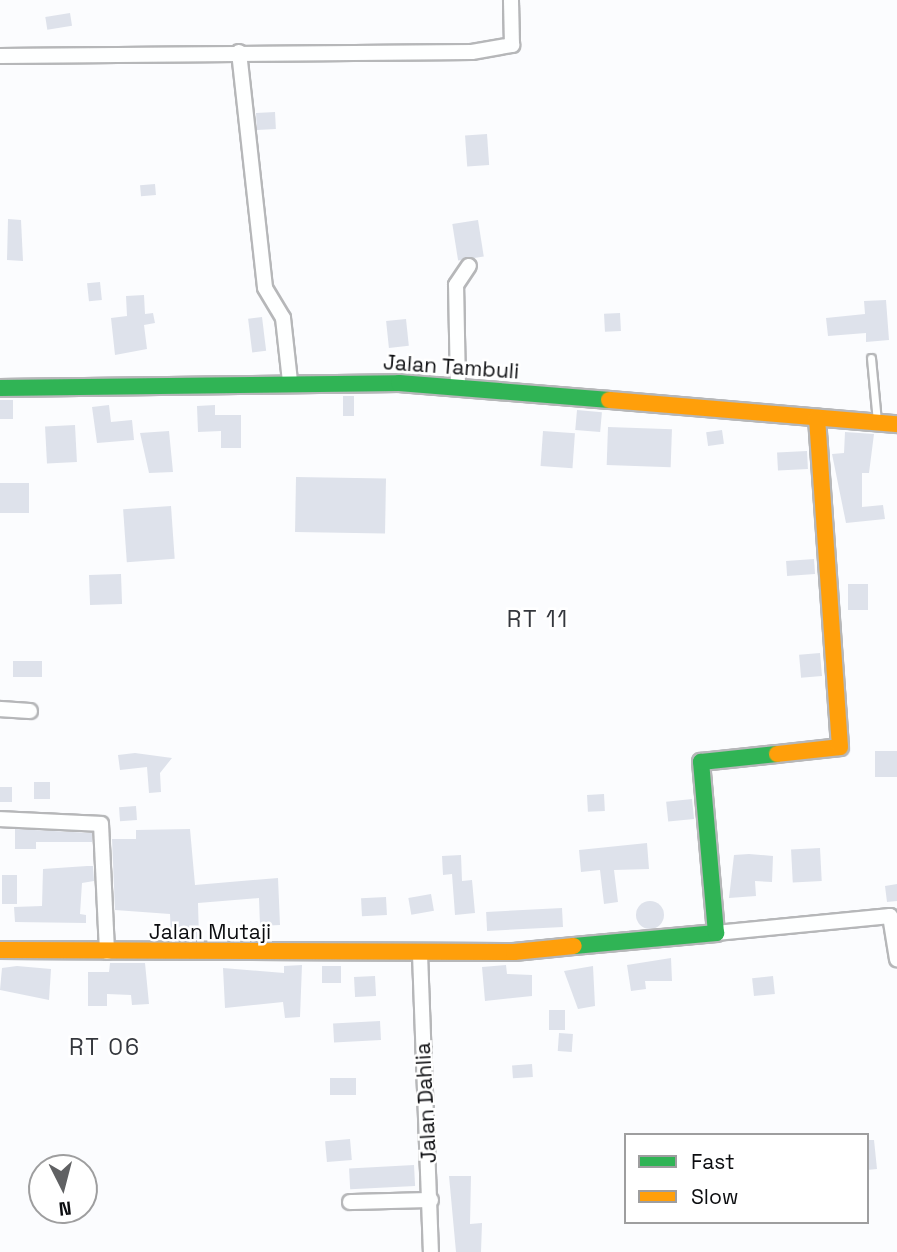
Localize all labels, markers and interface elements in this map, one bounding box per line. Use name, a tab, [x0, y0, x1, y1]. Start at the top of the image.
street label: Jalan Tambuli	[382, 350, 520, 384]
district label: RT 11	[507, 605, 569, 633]
street label: Jalan Mutaji	[149, 919, 271, 945]
district label: RT 06	[69, 1033, 141, 1061]
street label: Jalan Dahlia	[410, 1042, 442, 1164]
legend	[624, 1133, 869, 1224]
text: Fast	[691, 1148, 735, 1175]
north arrow	[28, 1154, 98, 1224]
text: Slow	[691, 1183, 739, 1210]
text: N	[57, 1195, 73, 1221]

